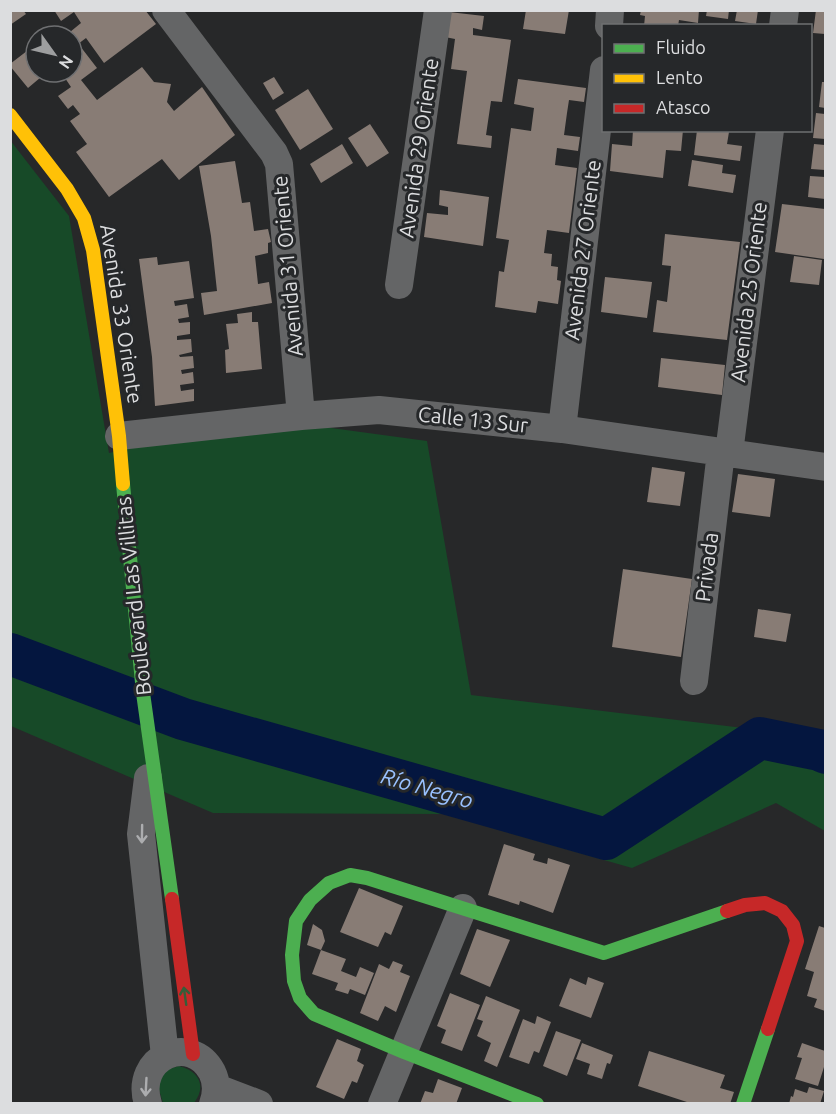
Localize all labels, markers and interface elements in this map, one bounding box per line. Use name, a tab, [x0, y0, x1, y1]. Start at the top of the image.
north arrow	[24, 24, 84, 84]
legend	[602, 24, 812, 132]
text: Fluido	[656, 37, 706, 57]
text: N	[56, 52, 77, 72]
street label: Avenida 29 Oriente	[394, 56, 443, 239]
text: Lento	[656, 67, 703, 87]
text: Atasco	[656, 97, 711, 117]
street label: Avenida 27 Oriente	[559, 158, 605, 341]
street label: Avenida 31 Oriente	[267, 175, 307, 357]
street label: Avenida 25 Oriente	[725, 200, 771, 383]
street label: Avenida 33 Oriente	[96, 222, 148, 405]
street label: Calle 13 Sur	[417, 401, 529, 437]
street label: Boulevard Las Villitas	[111, 496, 155, 697]
street label: Privada	[690, 531, 722, 603]
water label: Río Negro	[378, 762, 476, 813]
one-way arrow	[136, 823, 148, 843]
one-way arrow	[179, 987, 190, 1007]
one-way arrow	[141, 1076, 152, 1096]

